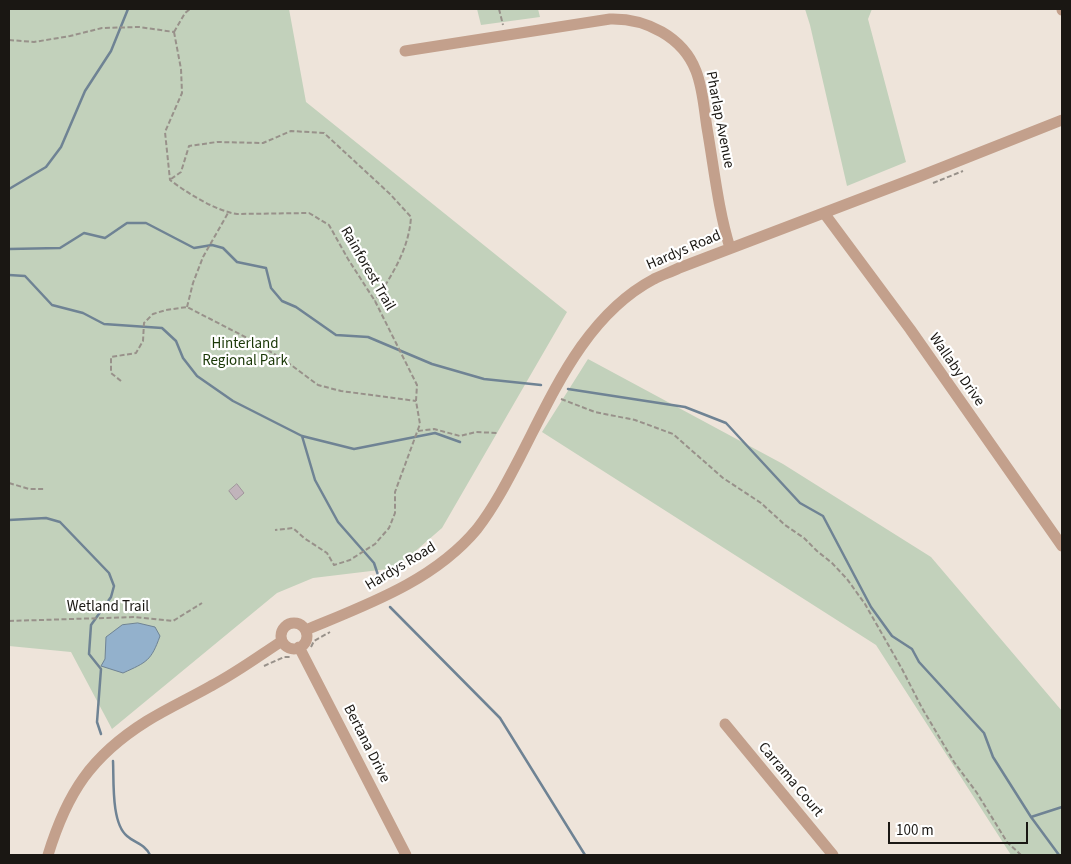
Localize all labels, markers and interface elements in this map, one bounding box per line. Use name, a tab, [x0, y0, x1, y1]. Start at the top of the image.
street label: Pharlap Avenue	[701, 70, 737, 170]
street label: Rainforest Trail	[336, 224, 398, 314]
street label: Hardys Road	[644, 227, 724, 275]
street label: Wallaby Drive	[924, 330, 988, 410]
park label: Hinterland Regional Park	[202, 336, 288, 371]
street label: Hardys Road	[362, 539, 440, 595]
street label: Wetland Trail	[67, 599, 149, 617]
street label: Bertana Drive	[339, 702, 393, 786]
street label: Carrama Court	[754, 739, 826, 821]
scale bar	[891, 812, 1031, 844]
text: 100 m	[896, 820, 934, 841]

